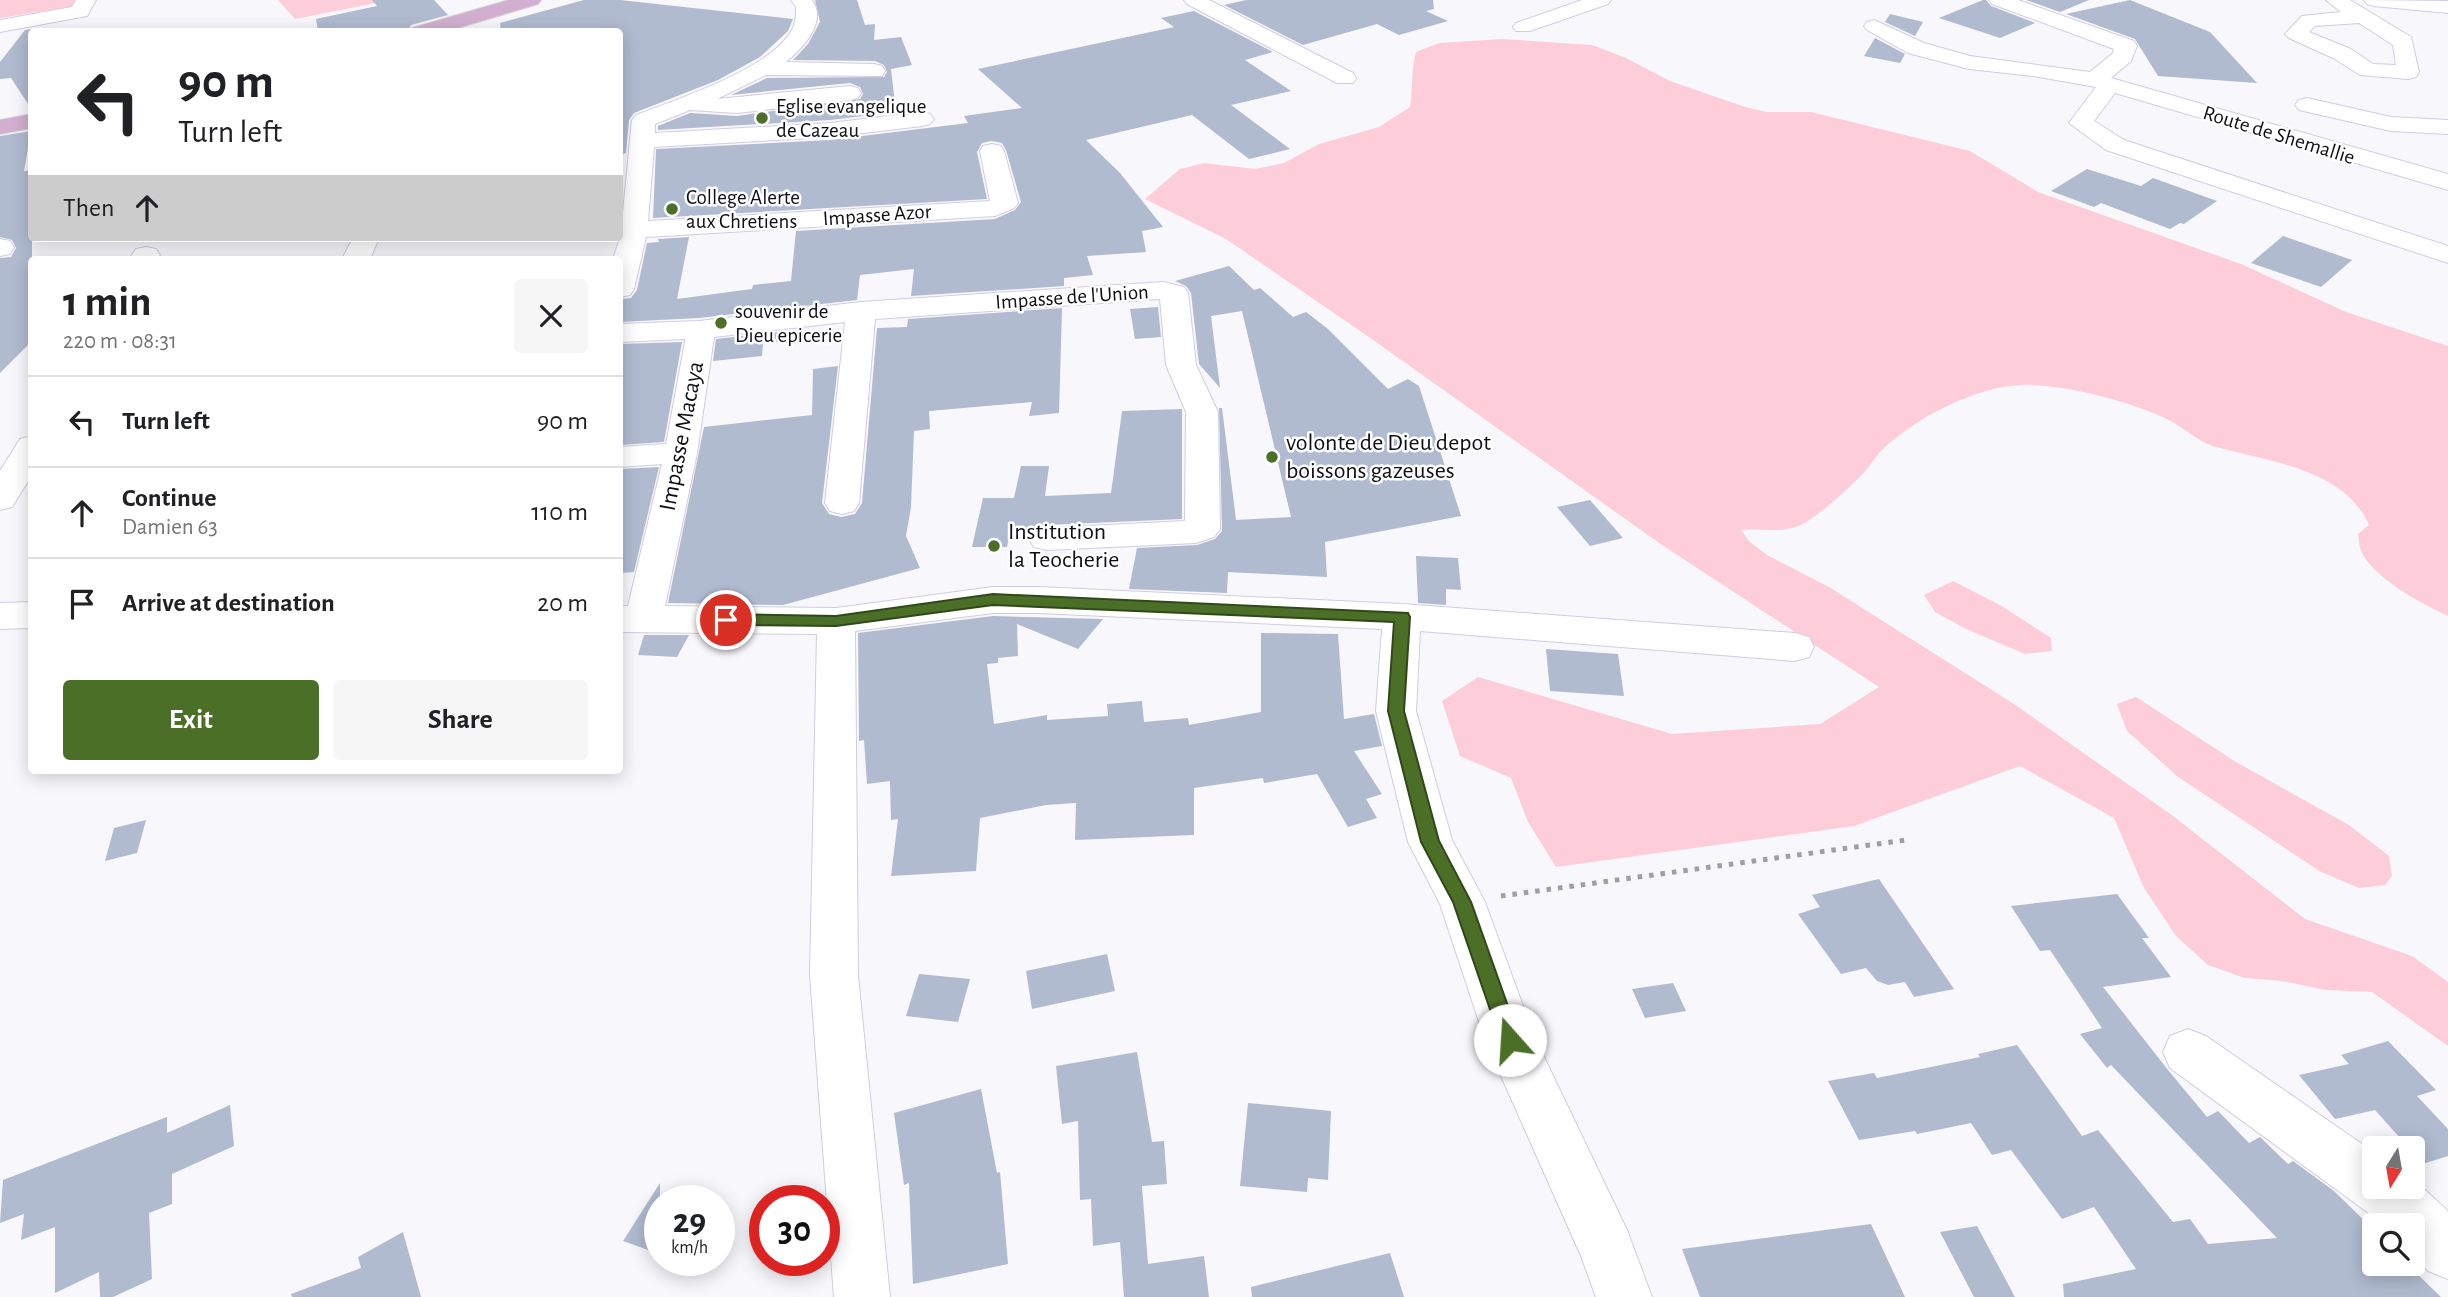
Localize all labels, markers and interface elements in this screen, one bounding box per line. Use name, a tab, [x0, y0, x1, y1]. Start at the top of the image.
icon: left	[63, 56, 154, 147]
text: 90 m	[178, 58, 274, 107]
place label: Eglise evangelique de Cazeau	[776, 96, 927, 141]
street label: Route de Shemallie	[2201, 102, 2357, 168]
marker: Eglise evangelique de Cazeau	[754, 110, 770, 126]
text: Turn left	[178, 116, 282, 148]
place label: College Alerte aux Chretiens	[686, 187, 800, 232]
icon: ahead	[128, 189, 166, 227]
text: Then	[63, 195, 114, 221]
marker: College Alerte aux Chretiens	[664, 201, 680, 217]
street label: Impasse Azor	[822, 201, 932, 229]
button: close	[514, 279, 588, 353]
text: 1 min	[63, 281, 152, 323]
street label: Impasse de l'Union	[995, 281, 1149, 313]
place label: souvenir de Dieu epicerie	[735, 301, 842, 346]
marker: souvenir de Dieu epicerie	[713, 315, 729, 331]
text: 220 m · 08:31	[63, 330, 177, 353]
street label: Impasse Macaya	[656, 359, 708, 513]
icon: left	[63, 403, 101, 441]
text: Turn left	[122, 408, 210, 434]
text: 90 m	[537, 408, 588, 434]
place label: volonte de Dieu depot boissons gazeuses	[1286, 431, 1491, 483]
marker: volonte de Dieu depot boissons gazeuses	[1264, 449, 1280, 465]
text: Continue	[122, 485, 217, 511]
icon: ahead	[63, 494, 101, 532]
text: 110 m	[531, 499, 588, 525]
text: Damien 63	[122, 516, 218, 539]
place label: Institution la Teocherie	[1008, 520, 1119, 572]
marker: Institution la Teocherie	[986, 538, 1002, 554]
icon: arrive	[63, 585, 101, 623]
text: Arrive at destination	[122, 590, 335, 616]
text: 20 m	[537, 590, 588, 616]
pin	[696, 590, 756, 650]
icon: arrive	[707, 601, 745, 639]
button: Exit	[63, 680, 319, 760]
button: Share	[333, 680, 588, 760]
position arrow	[1473, 1003, 1547, 1077]
north arrow	[2362, 1136, 2426, 1199]
map controls	[2362, 1136, 2425, 1276]
speed limit sign: 30	[749, 1185, 840, 1276]
text: 29	[673, 1204, 706, 1239]
button: search	[2362, 1213, 2425, 1276]
text: km/h	[671, 1239, 708, 1257]

